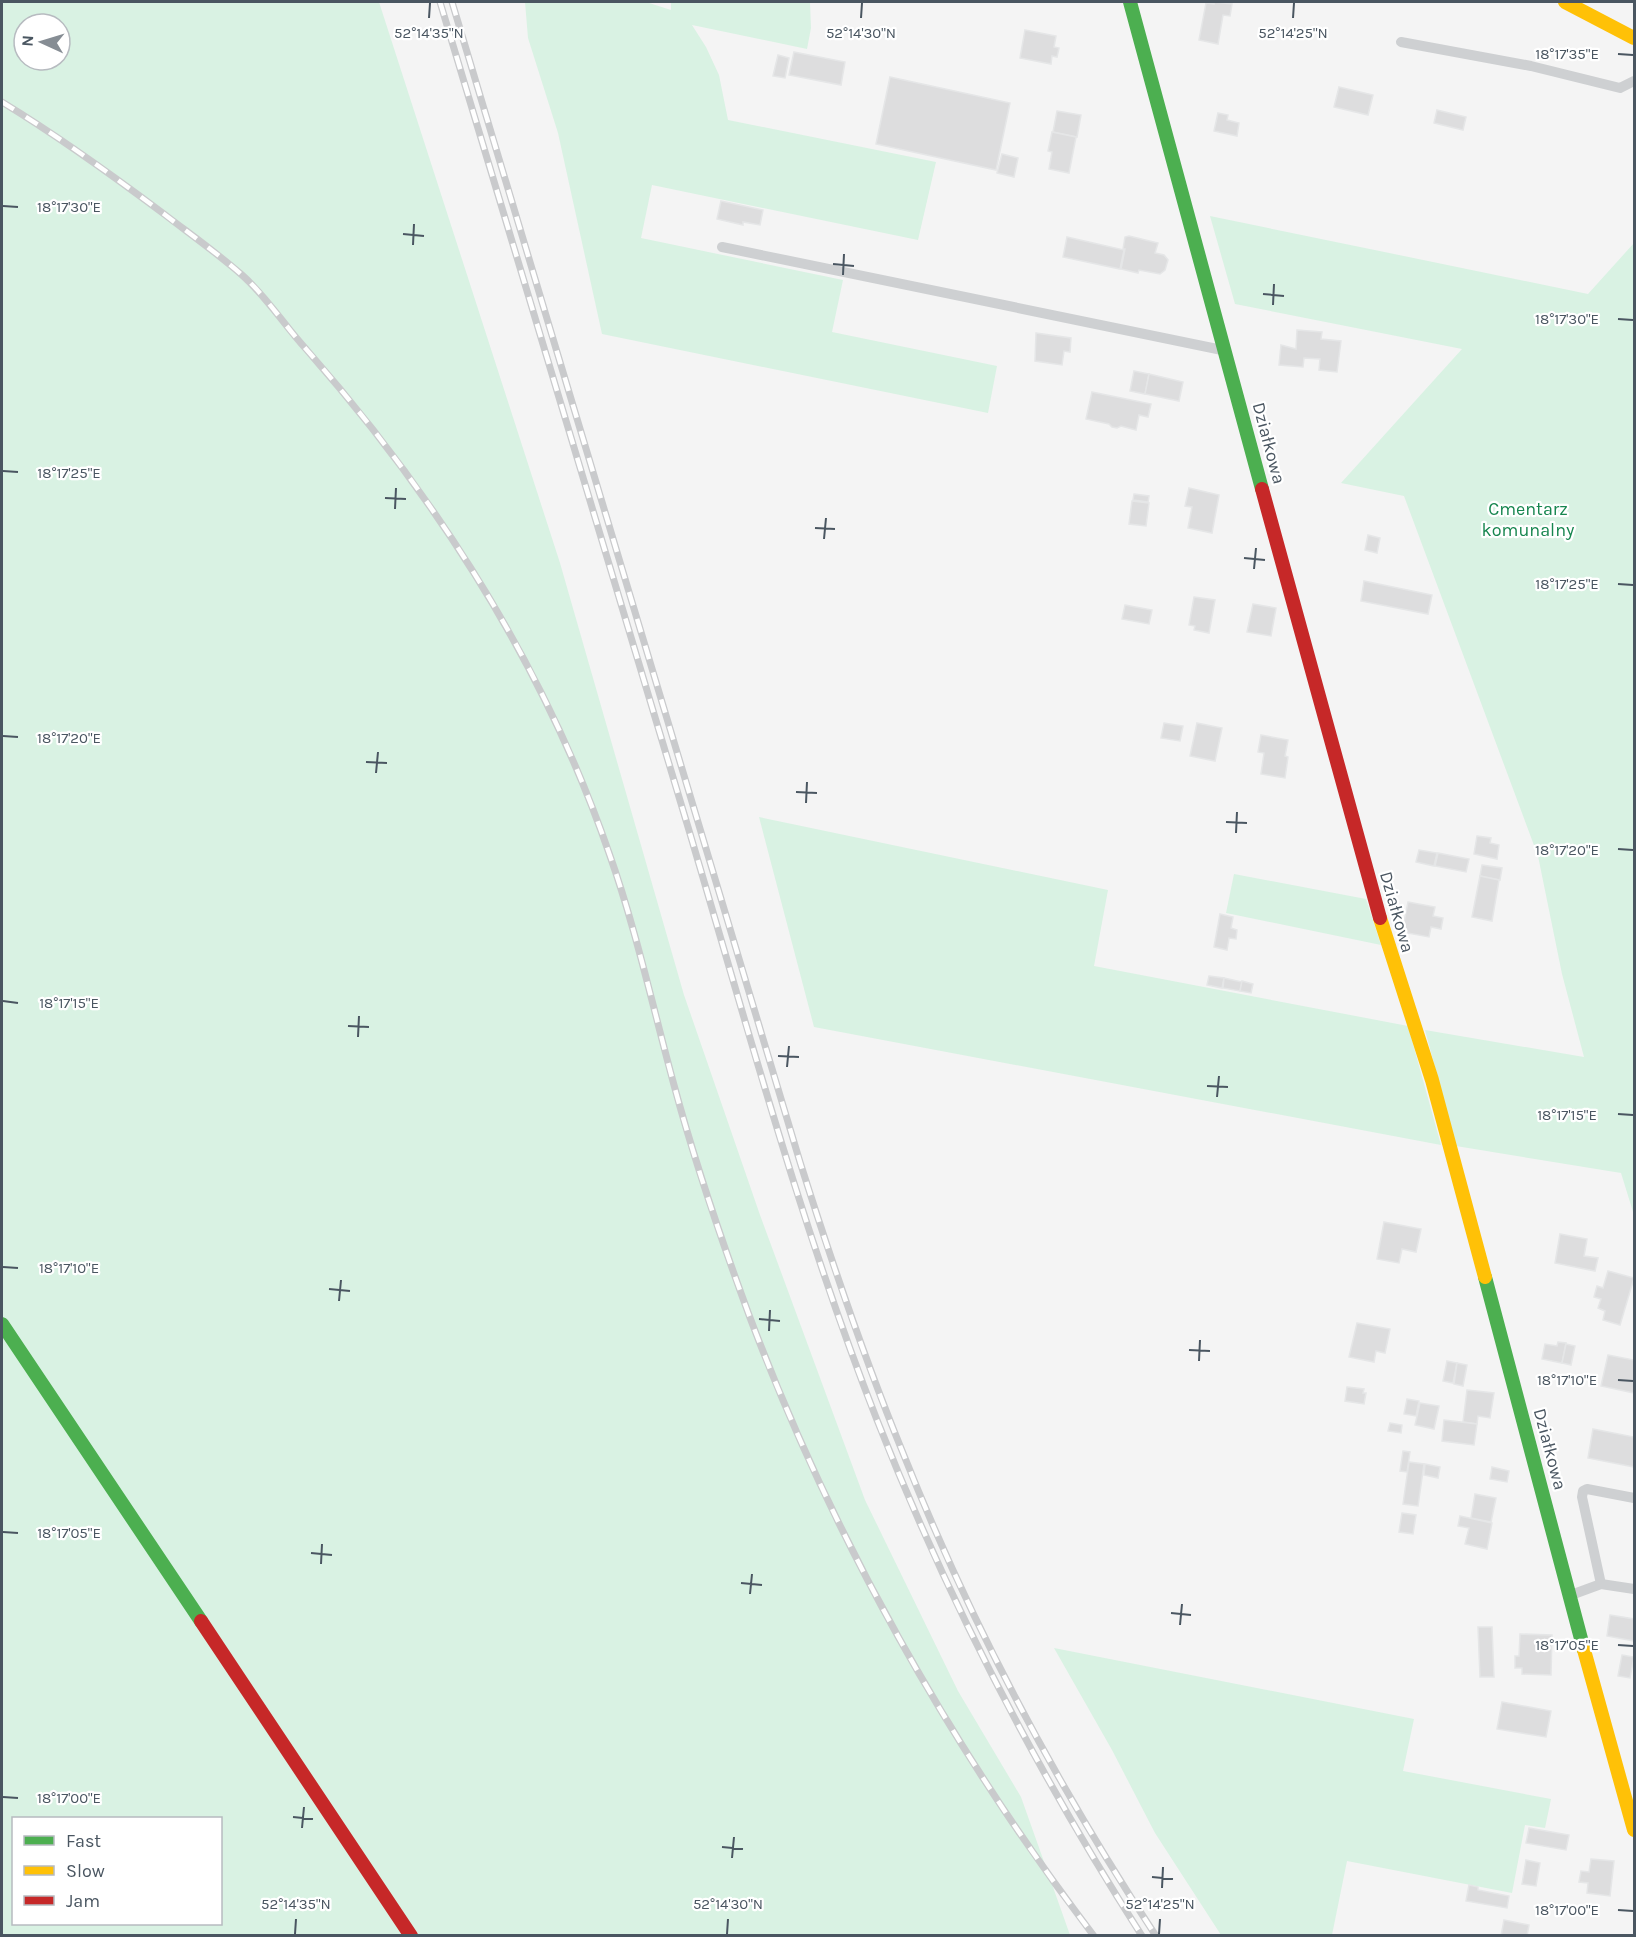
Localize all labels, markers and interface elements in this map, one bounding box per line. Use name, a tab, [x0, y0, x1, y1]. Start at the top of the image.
north arrow	[12, 12, 72, 72]
text: 52°14'35"N	[394, 24, 464, 42]
text: 52°14'30"N	[826, 24, 896, 42]
text: 52°14'25"N	[1258, 24, 1328, 42]
text: N	[18, 35, 37, 47]
text: 18°17'35"E	[1535, 45, 1599, 63]
text: 18°17'30"E	[37, 198, 101, 216]
text: 18°17'30"E	[1535, 310, 1599, 328]
street label: Działkowa	[1248, 400, 1290, 486]
text: 18°17'25"E	[37, 464, 101, 482]
park label: Cmentarz komunalny	[1482, 498, 1575, 541]
text: 18°17'25"E	[1535, 575, 1599, 593]
text: 18°17'20"E	[37, 729, 101, 747]
text: 18°17'20"E	[1535, 841, 1599, 859]
street label: Działkowa	[1375, 869, 1419, 955]
text: 18°17'15"E	[39, 994, 99, 1012]
text: 18°17'15"E	[1537, 1106, 1597, 1124]
text: 18°17'10"E	[39, 1259, 99, 1277]
text: 18°17'10"E	[1537, 1371, 1597, 1389]
street label: Działkowa	[1529, 1406, 1571, 1492]
text: 18°17'05"E	[37, 1524, 101, 1542]
text: 18°17'05"E	[1535, 1636, 1599, 1654]
text: 18°17'00"E	[37, 1789, 101, 1807]
legend	[12, 1817, 222, 1925]
text: Fast	[66, 1830, 101, 1852]
text: Slow	[66, 1860, 105, 1882]
text: Jam	[66, 1890, 100, 1912]
text: 52°14'35"N	[261, 1895, 331, 1913]
text: 52°14'30"N	[693, 1895, 763, 1913]
text: 52°14'25"N	[1125, 1895, 1195, 1913]
text: 18°17'00"E	[1535, 1901, 1599, 1919]

